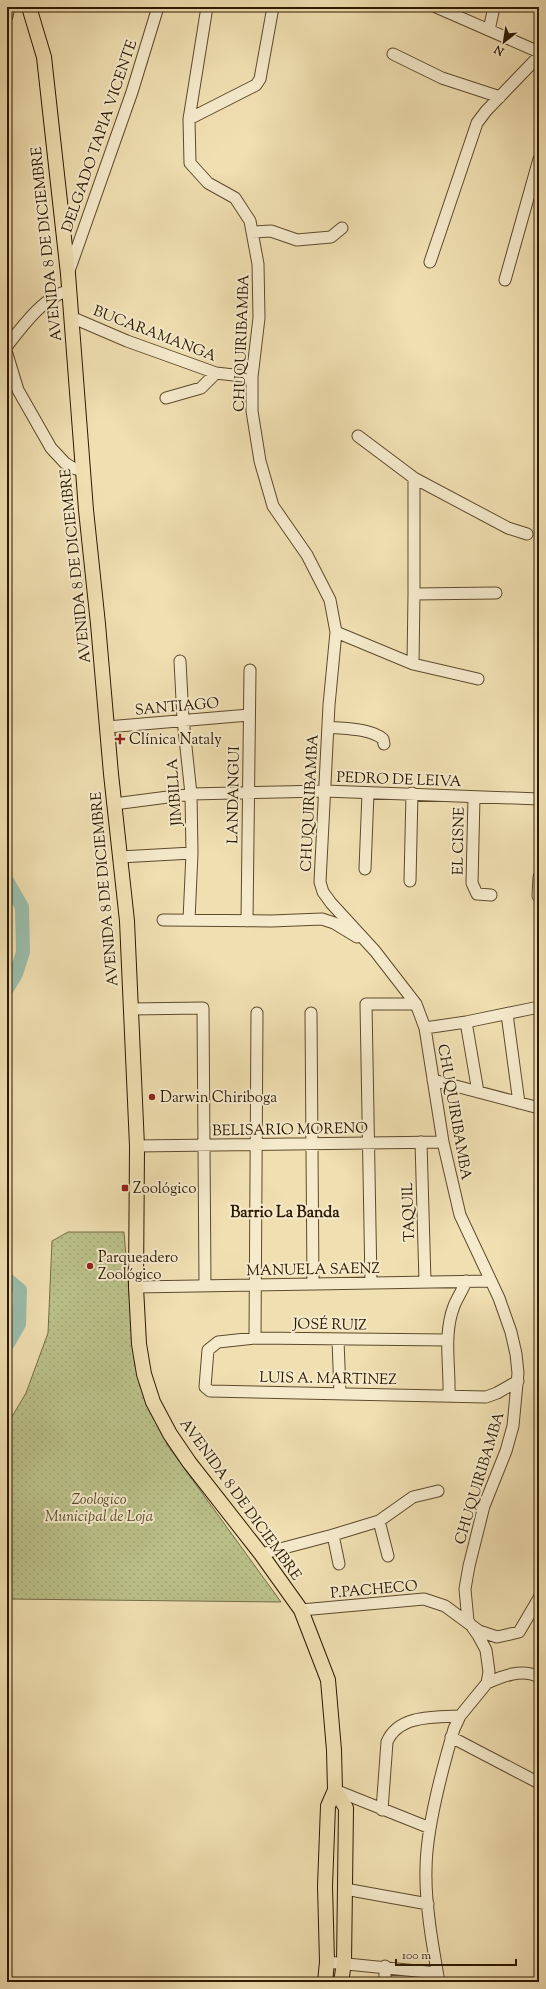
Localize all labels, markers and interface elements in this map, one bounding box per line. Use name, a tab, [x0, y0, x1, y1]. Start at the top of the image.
north arrow	[484, 22, 524, 62]
street label: DELGADO TAPIA VICENTE	[58, 37, 143, 236]
text: N	[492, 41, 508, 59]
street label: AVENIDA 8 DE DICIEMBRE	[27, 146, 68, 342]
street label: CHUQUIRIBAMBA	[230, 274, 255, 412]
street label: BUCARAMANGA	[90, 301, 219, 368]
street label: AVENIDA 8 DE DICIEMBRE	[56, 468, 97, 664]
street label: SANTIAGO	[134, 693, 220, 722]
place label: Clínica Nataly	[129, 730, 222, 751]
marker: Clínica Nataly	[114, 733, 126, 745]
street label: CHUQUIRIBAMBA	[296, 734, 325, 872]
street label: LANDANGUI	[223, 746, 246, 844]
street label: JIMBILLA	[163, 757, 188, 827]
street label: PEDRO DE LEIVA	[336, 768, 462, 793]
street label: AVENIDA 8 DE DICIEMBRE	[87, 791, 124, 987]
street label: EL CISNE	[448, 807, 471, 875]
street label: CHUQUIRIBAMBA	[431, 1043, 476, 1182]
place label: Darwin Chiriboga	[160, 1088, 277, 1109]
marker: Darwin Chiriboga	[147, 1092, 157, 1102]
street label: BELISARIO MORENO	[212, 1119, 368, 1142]
place label: Zoológico	[133, 1179, 197, 1200]
street label: TAQUIL	[398, 1182, 421, 1242]
marker: Zoológico	[120, 1183, 130, 1193]
district label: Barrio La Banda	[230, 1202, 340, 1225]
place label: Parqueadero Zoológico	[98, 1248, 178, 1286]
street label: MANUELA SAENZ	[246, 1259, 381, 1282]
marker: Parqueadero Zoológico	[85, 1261, 95, 1271]
street label: JOSÉ RUIZ	[292, 1313, 368, 1337]
street label: LUIS A. MARTINEZ	[259, 1368, 397, 1391]
street label: CHUQUIRIBAMBA	[450, 1409, 511, 1547]
street label: AVENIDA 8 DE DICIEMBRE	[174, 1415, 306, 1585]
park label: Zoológico Municipal de Loja	[45, 1490, 153, 1528]
street label: P.PACHECO	[330, 1576, 419, 1605]
scale bar	[396, 1941, 516, 1967]
text: 100 m	[402, 1947, 431, 1965]

